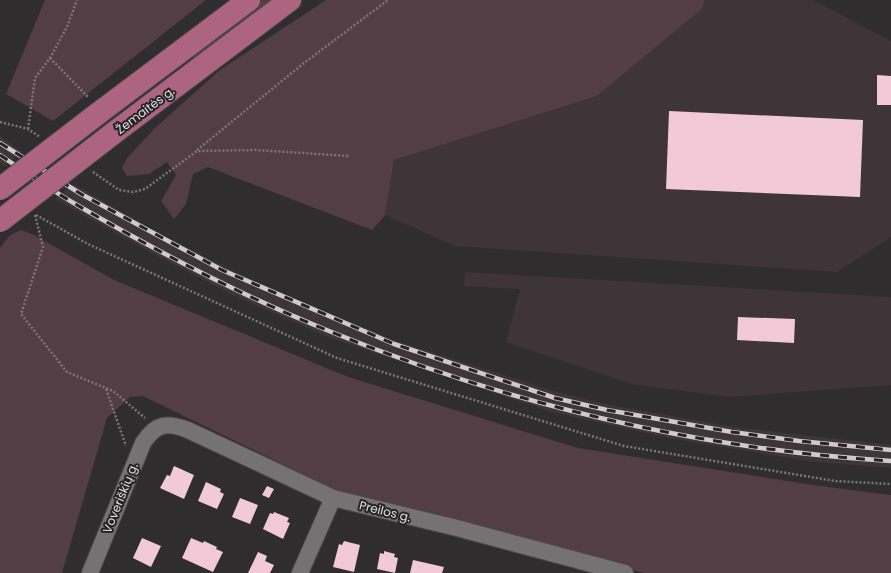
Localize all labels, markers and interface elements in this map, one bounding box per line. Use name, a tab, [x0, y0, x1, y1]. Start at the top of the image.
street label: Žemaitės g.	[112, 82, 178, 138]
street label: Voveriškių g.	[98, 460, 142, 536]
street label: Preilos g.	[357, 496, 413, 526]

